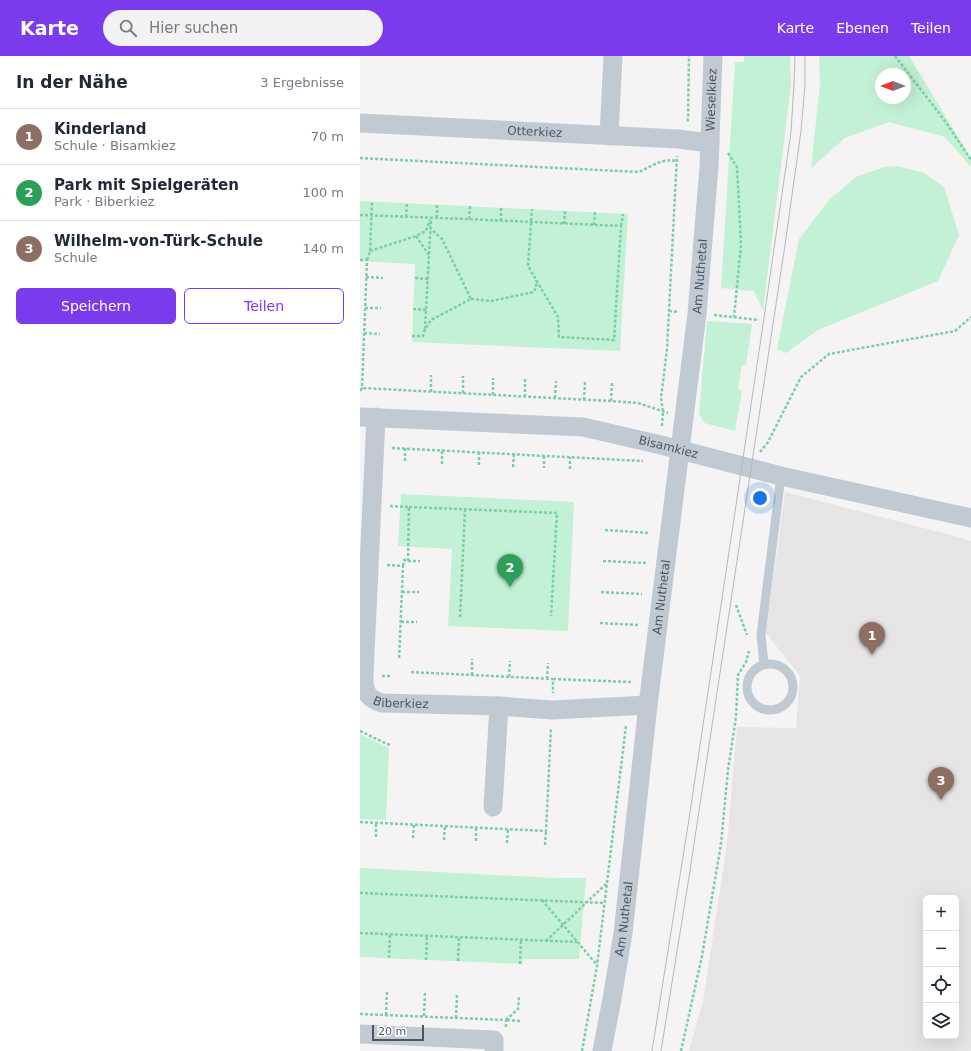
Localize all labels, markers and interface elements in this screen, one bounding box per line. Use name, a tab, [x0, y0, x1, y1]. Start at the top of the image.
search box	[103, 10, 383, 46]
text: Karte	[20, 17, 79, 39]
icon: search	[117, 17, 139, 39]
text: Hier suchen	[149, 19, 238, 37]
text: Karte	[777, 20, 814, 36]
text: Ebenen	[836, 20, 889, 36]
text: Teilen	[911, 20, 951, 36]
street label: Wieselkiez	[703, 68, 720, 132]
north arrow	[875, 68, 911, 104]
text: In der Nähe	[16, 72, 128, 92]
text: 3 Ergebnisse	[260, 75, 344, 90]
text: Kinderland	[54, 120, 146, 138]
street label: Otterkiez	[507, 123, 563, 140]
text: 1	[24, 129, 34, 144]
text: 70 m	[311, 129, 344, 144]
text: Schule · Bisamkiez	[54, 138, 176, 153]
text: Park mit Spielgeräten	[54, 176, 239, 194]
text: 2	[24, 185, 34, 200]
text: 100 m	[302, 185, 344, 200]
text: Park · Biberkiez	[54, 194, 155, 209]
text: Wilhelm-von-Türk-Schule	[54, 232, 263, 250]
street label: Am Nuthetal	[690, 238, 710, 315]
text: 3	[24, 241, 34, 256]
text: 140 m	[302, 241, 344, 256]
text: Schule	[54, 250, 98, 265]
button: Speichern	[16, 288, 176, 324]
button: Teilen	[184, 288, 344, 324]
street label: Bisamkiez	[637, 433, 700, 461]
your location	[750, 488, 770, 508]
pin: 2	[497, 554, 523, 587]
street label: Am Nuthetal	[650, 559, 673, 635]
pin: 1	[859, 622, 885, 655]
street label: Biberkiez	[371, 693, 429, 711]
pin: 3	[928, 767, 954, 800]
street label: Am Nuthetal	[612, 881, 636, 957]
map controls	[923, 895, 959, 1039]
button: +	[923, 895, 959, 931]
button: −	[923, 931, 959, 967]
button: locate	[923, 967, 959, 1003]
button: layers	[923, 1003, 959, 1039]
scale bar	[372, 1023, 424, 1042]
text: 20 m	[378, 1025, 406, 1038]

